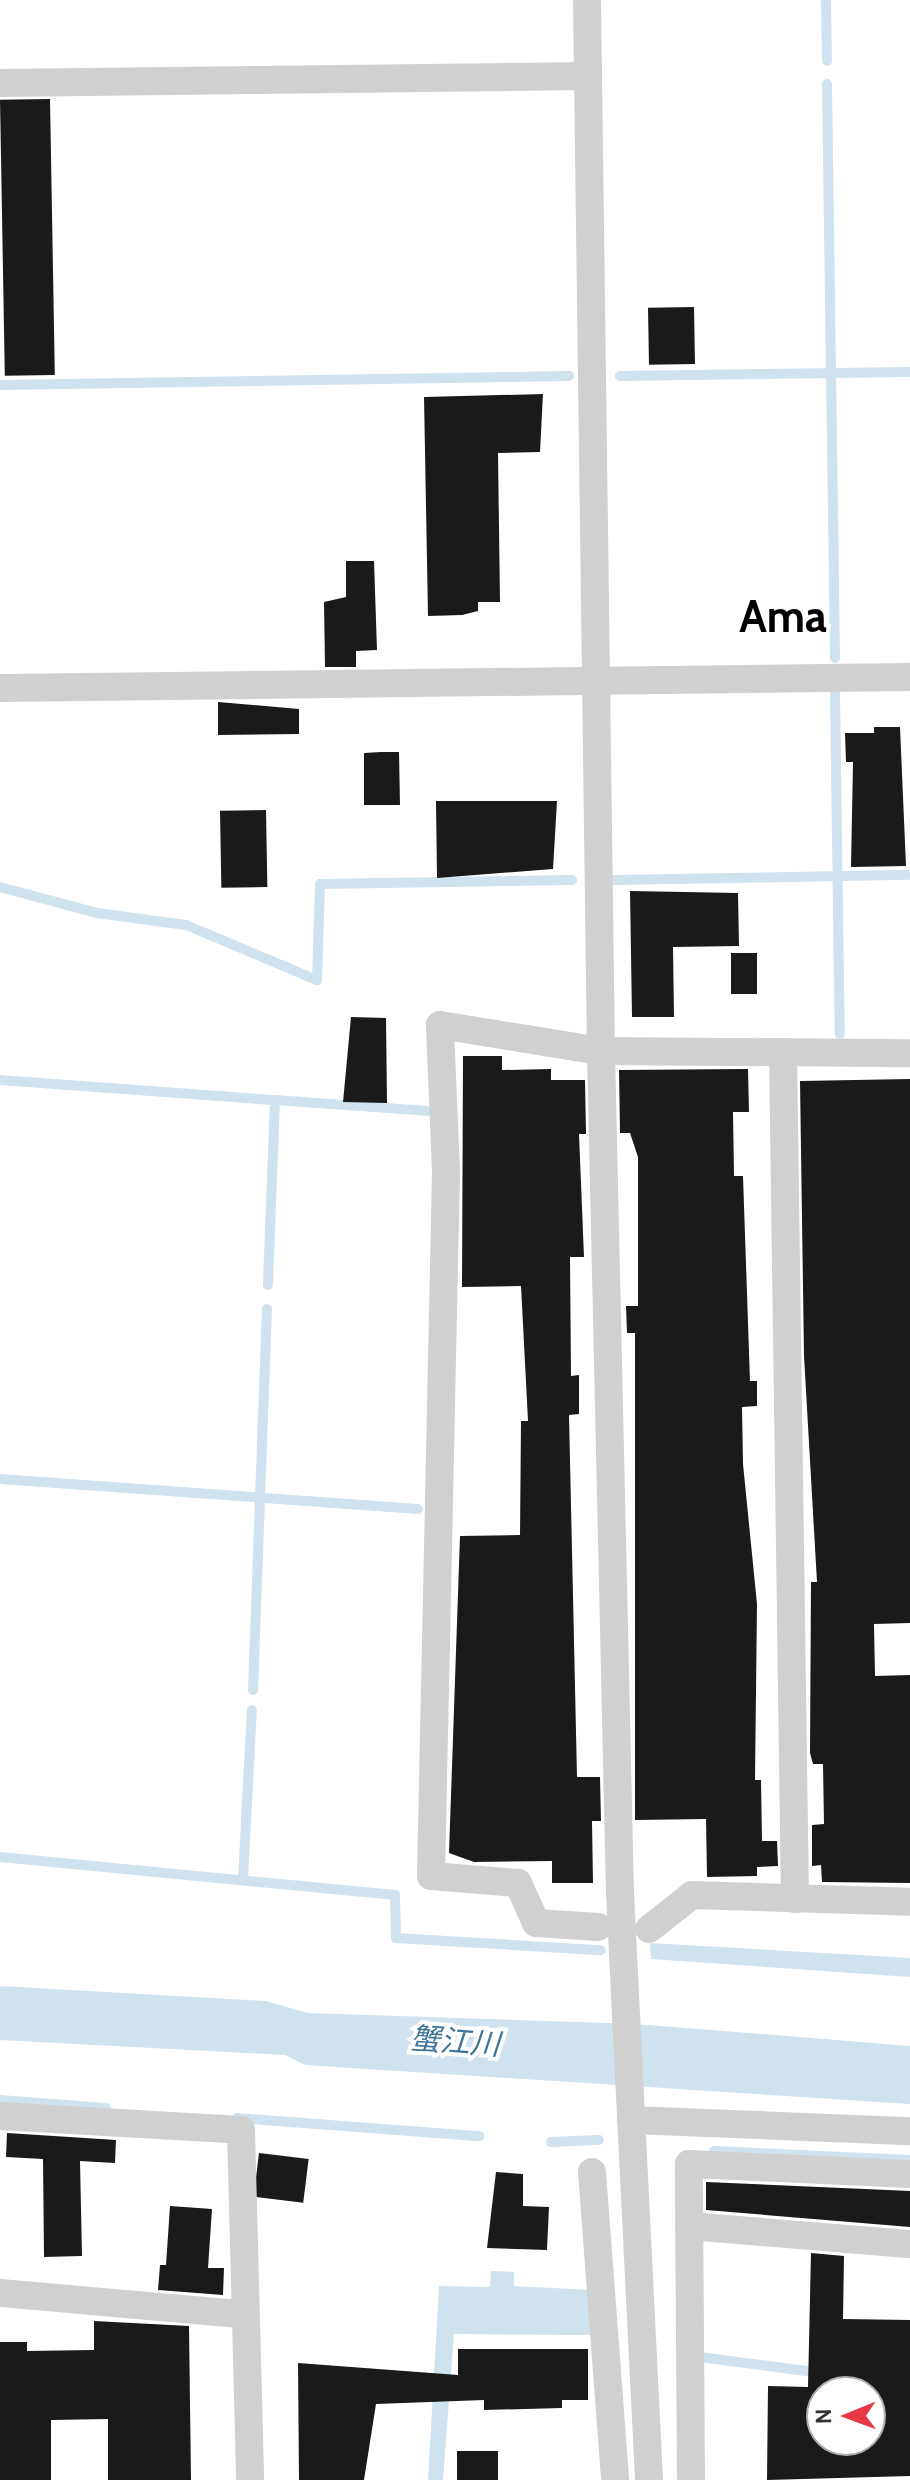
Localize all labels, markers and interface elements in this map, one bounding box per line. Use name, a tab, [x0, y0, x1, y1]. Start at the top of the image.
district label: Ama	[739, 591, 827, 643]
water label: 蟹江川	[409, 2021, 501, 2063]
north arrow	[806, 2376, 886, 2456]
text: N	[810, 2408, 837, 2424]

